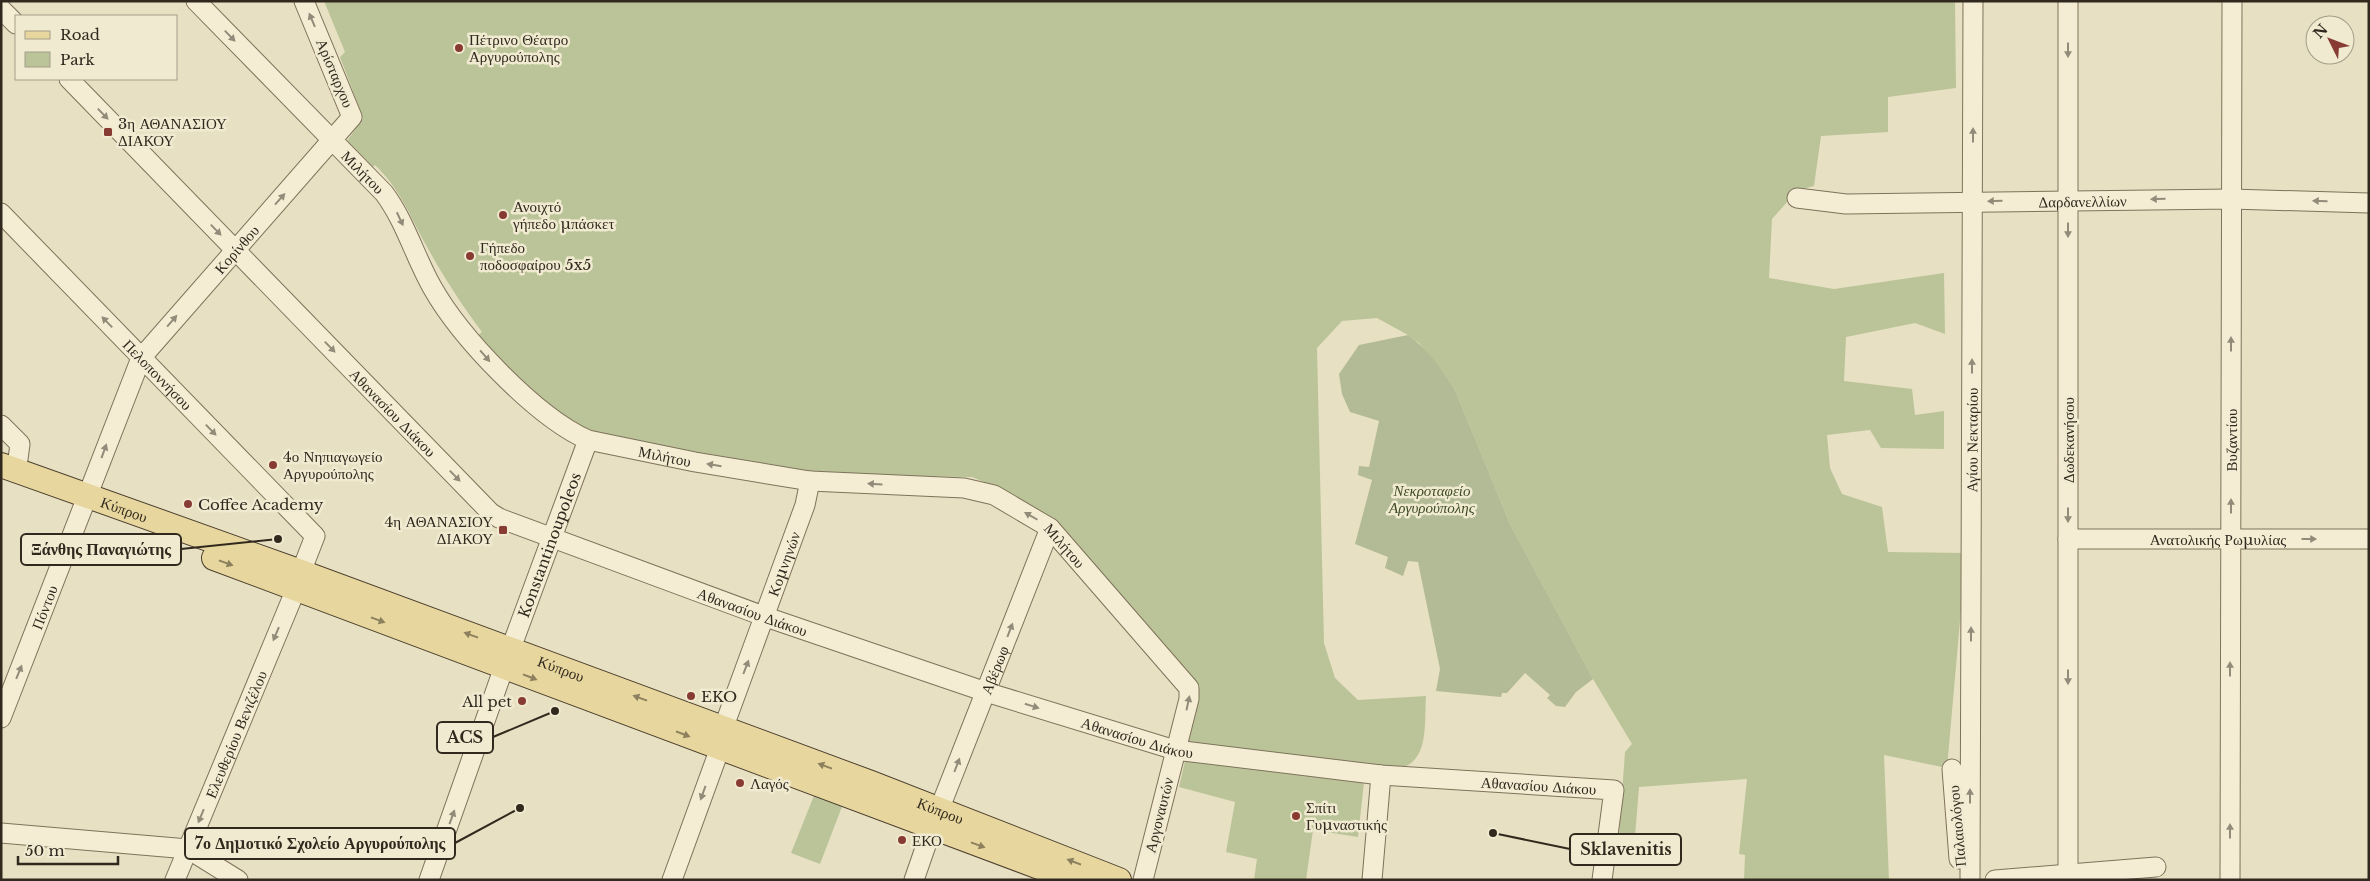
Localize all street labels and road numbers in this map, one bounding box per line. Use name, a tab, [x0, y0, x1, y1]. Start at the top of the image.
street label: Αρίσταρχου	[312, 36, 358, 110]
street label: Μιλήτου	[338, 146, 389, 197]
street label: Δαρδανελλίων	[2038, 191, 2127, 211]
street label: Κορίνθου	[210, 221, 263, 277]
street label: Πελοποννήσου	[119, 335, 197, 414]
street label: Αθανασίου Διάκου	[346, 364, 440, 460]
street label: Αγίου Νεκταρίου	[1962, 388, 1981, 492]
street label: Δωδεκανήσου	[2059, 397, 2078, 483]
street label: Βυζαντίου	[2221, 409, 2241, 471]
street label: Μιλήτου	[637, 441, 693, 471]
street label: Konstantinoupoleos	[514, 469, 585, 620]
street label: Κύπρου	[98, 492, 150, 526]
street label: Μιλήτου	[1040, 519, 1090, 572]
street label: Κομνηνών	[763, 529, 804, 599]
street label: Ανατολικής Ρωμυλίας	[2150, 530, 2286, 549]
street label: Πόντου	[27, 582, 61, 632]
street label: Αθανασίου Διάκου	[695, 583, 810, 640]
street label: Αβέρωφ	[976, 642, 1012, 697]
street label: Κύπρου	[535, 651, 587, 686]
street label: Ελευθερίου Βενιζέλου	[201, 667, 271, 801]
street label: Αθανασίου Διάκου	[1079, 712, 1194, 762]
street label: Αθανασίου Διάκου	[1480, 772, 1597, 798]
street label: Αργοναυτών	[1140, 775, 1178, 855]
street label: Παλαιολόγου	[1944, 784, 1970, 868]
street label: Κύπρου	[915, 793, 967, 828]

